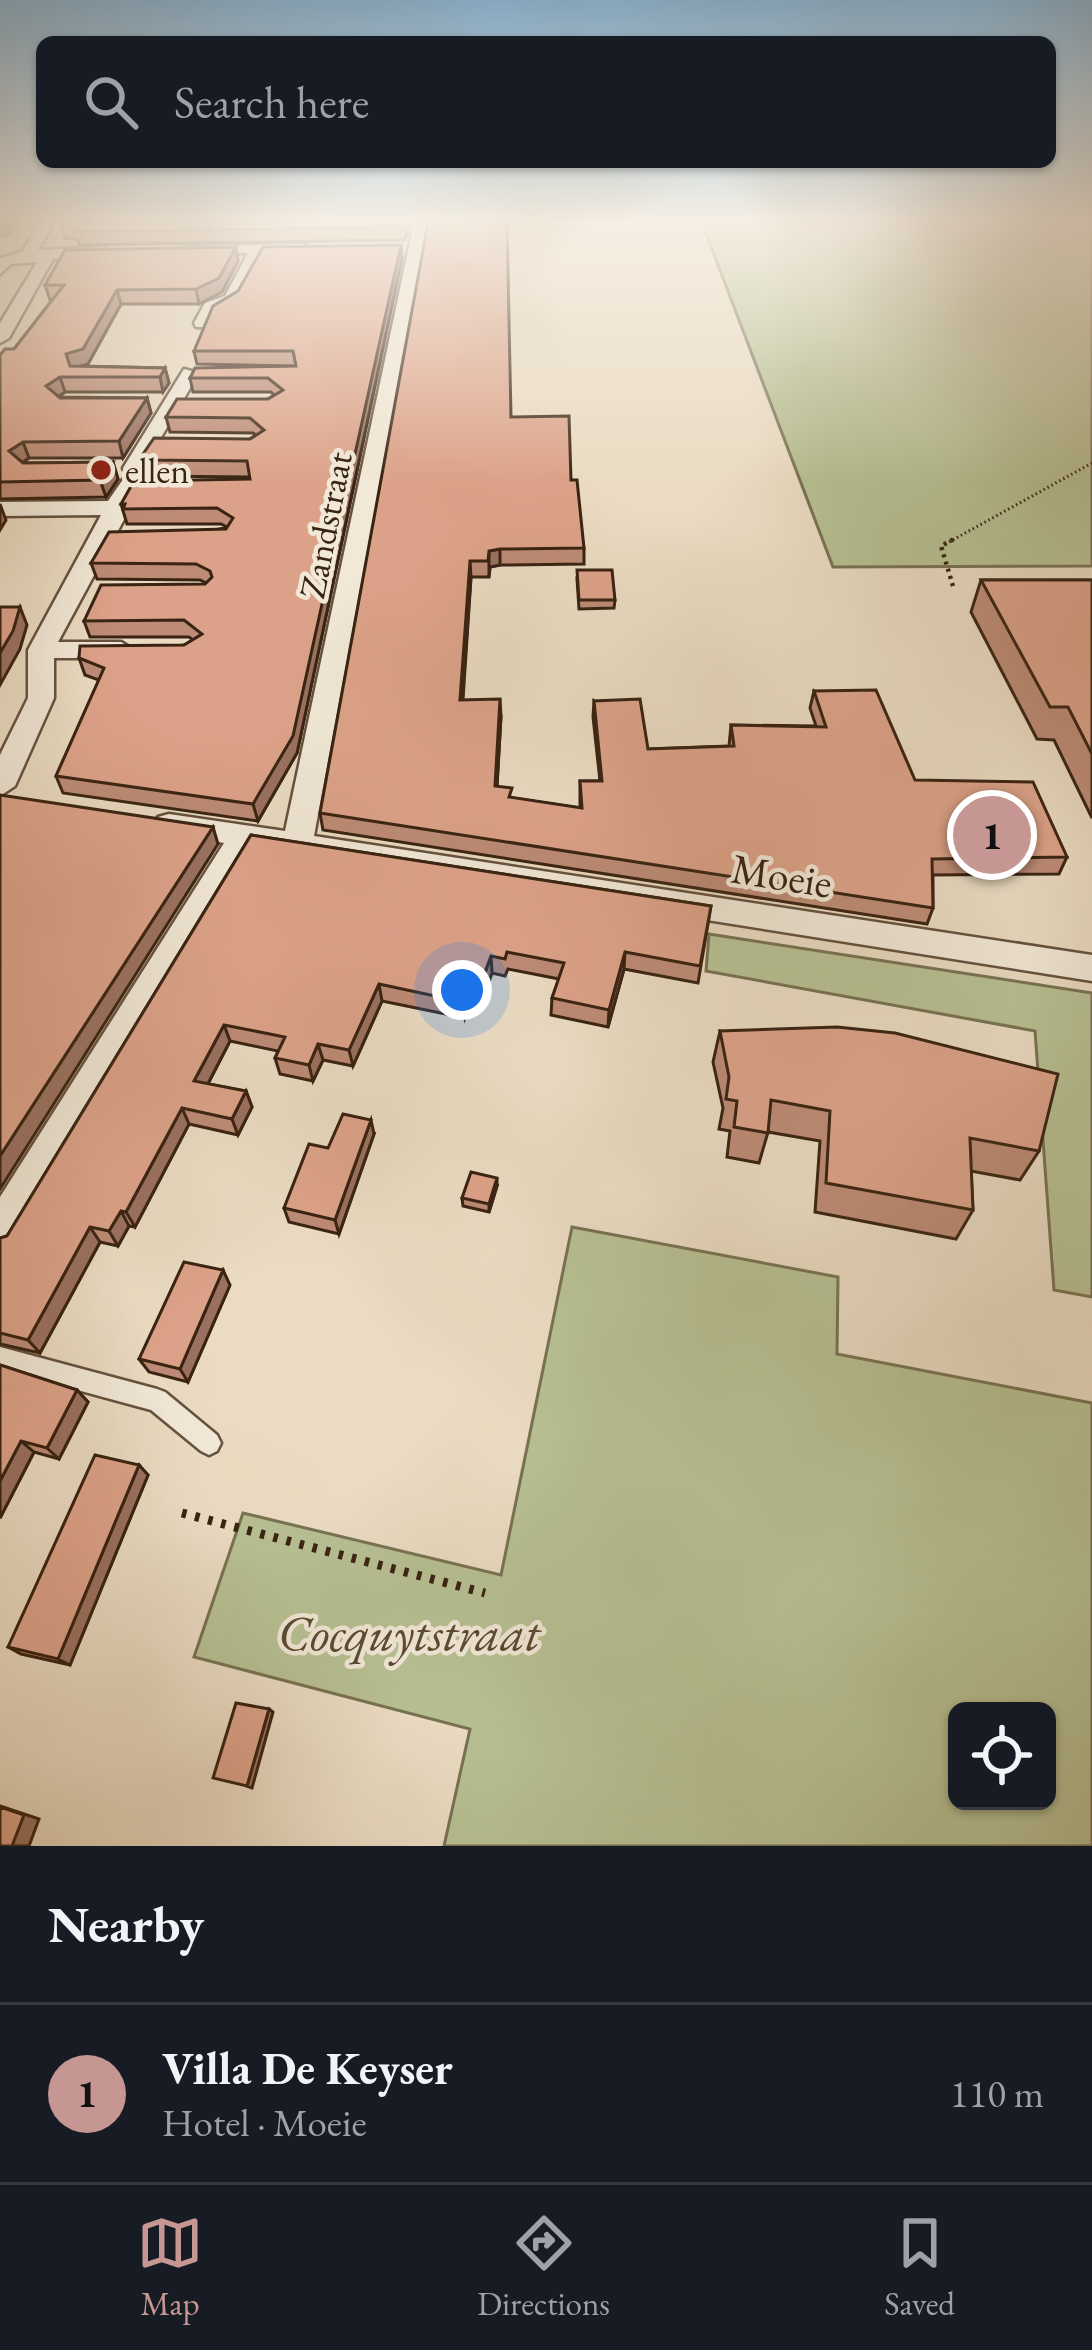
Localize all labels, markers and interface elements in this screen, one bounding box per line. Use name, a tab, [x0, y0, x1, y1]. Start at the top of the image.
search box	[36, 36, 1056, 168]
icon: search	[78, 69, 144, 135]
text: Search here	[174, 73, 369, 131]
place label: ellen	[125, 447, 189, 494]
street label: Zandstraat	[288, 447, 363, 602]
marker: ellen	[88, 457, 114, 483]
pin: 1	[953, 790, 1031, 880]
street label: Moeie	[728, 840, 836, 911]
your location	[432, 960, 492, 1020]
park label: Cocquytstraat	[278, 1600, 542, 1666]
map controls	[948, 1702, 1056, 1810]
button: locate	[948, 1702, 1056, 1810]
text: Nearby	[48, 1891, 204, 1957]
text: Villa De Keyser	[162, 2039, 453, 2097]
text: 1	[77, 2068, 97, 2119]
text: 110 m	[950, 2068, 1044, 2119]
text: Hotel · Moeie	[162, 2097, 367, 2148]
tab: Map	[137, 2210, 203, 2325]
tab: Directions	[477, 2210, 610, 2325]
tab: Saved	[884, 2210, 955, 2325]

